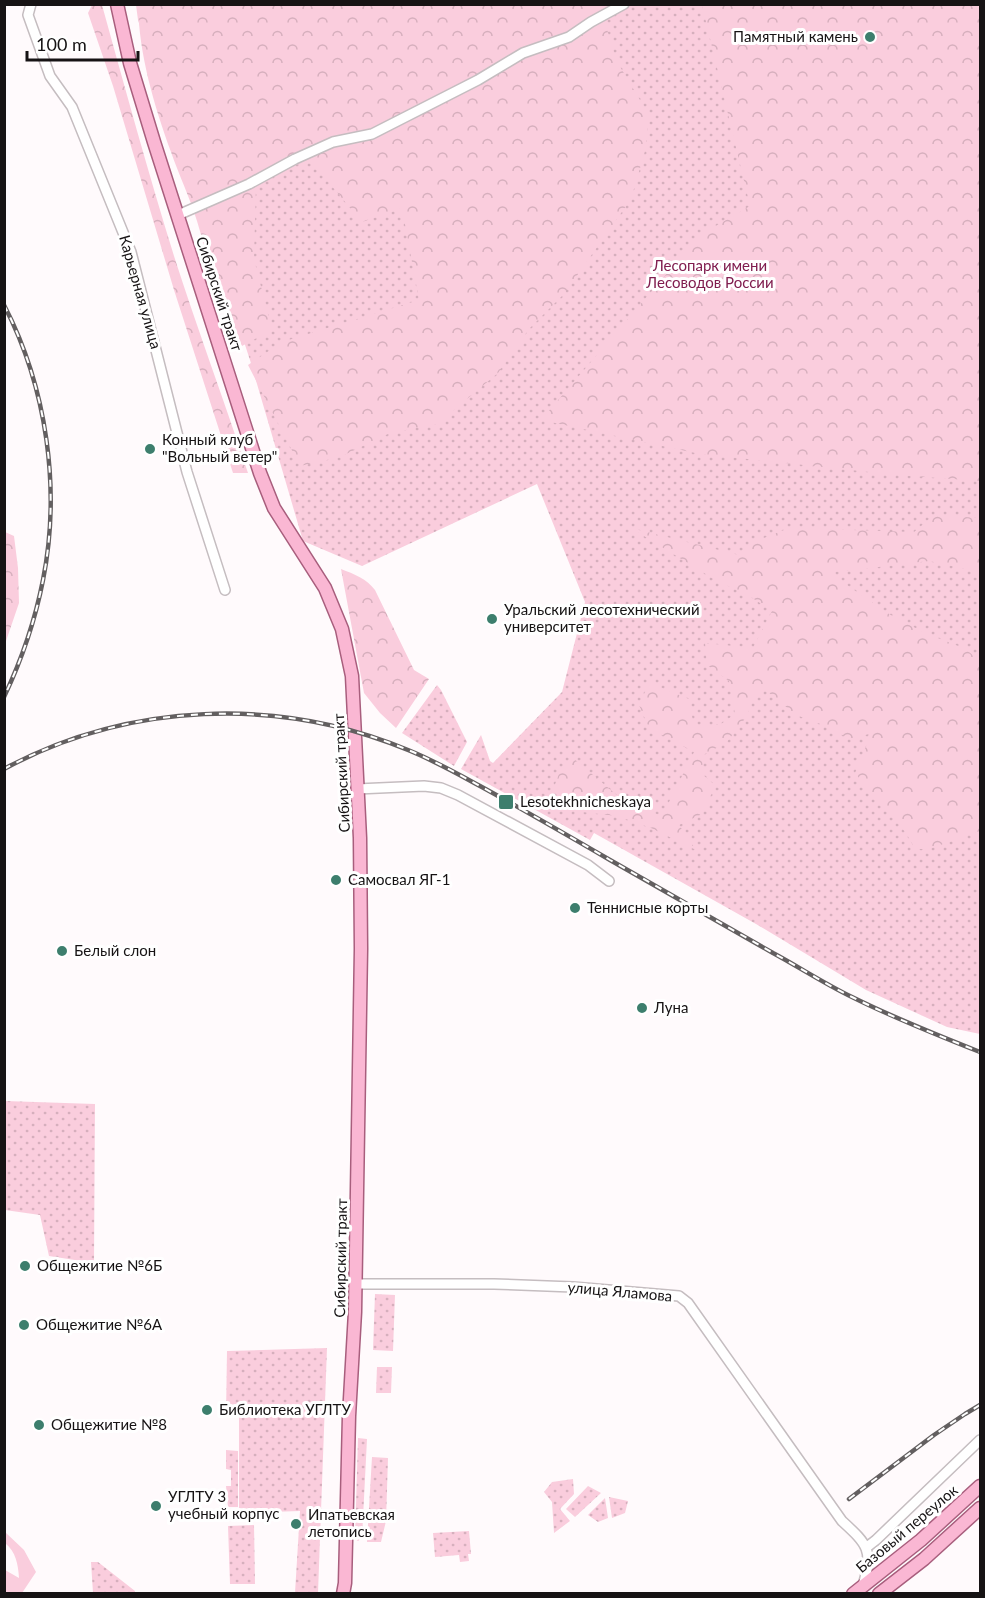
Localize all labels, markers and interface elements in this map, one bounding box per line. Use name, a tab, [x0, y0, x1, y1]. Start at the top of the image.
scale bar	[27, 24, 138, 62]
place label: Памятный камень	[733, 27, 858, 45]
marker: Памятный камень	[863, 30, 877, 44]
text: 100 m	[36, 33, 87, 55]
street label: Карьерная улица	[116, 233, 166, 351]
street label: Сибирский тракт	[193, 234, 247, 354]
park label: Лесопарк имени Лесоводов России	[645, 256, 774, 291]
place label: Конный клуб "Вольный ветер"	[162, 430, 277, 465]
marker: Конный клуб "Вольный ветер"	[143, 442, 157, 456]
place label: Уральский лесотехнический университет	[504, 600, 700, 635]
marker: Уральский лесотехнический университет	[485, 612, 499, 626]
street label: Сибирский тракт	[329, 713, 353, 833]
place label: Lesotekhnicheskaya	[520, 792, 651, 810]
marker: Lesotekhnicheskaya	[497, 793, 515, 811]
place label: Самосвал ЯГ-1	[348, 870, 450, 888]
marker: Самосвал ЯГ-1	[329, 873, 343, 887]
place label: Теннисные корты	[587, 898, 708, 916]
marker: Теннисные корты	[568, 901, 582, 915]
place label: Белый слон	[74, 941, 156, 959]
marker: Белый слон	[55, 944, 69, 958]
place label: Луна	[653, 998, 688, 1016]
marker: Луна	[635, 1001, 649, 1015]
street label: Сибирский тракт	[330, 1198, 350, 1318]
place label: Общежитие №6Б	[37, 1256, 162, 1274]
marker: Общежитие №6Б	[18, 1259, 32, 1273]
street label: улица Яламова	[567, 1277, 673, 1305]
place label: Общежитие №6А	[36, 1315, 163, 1333]
marker: Общежитие №6А	[17, 1318, 31, 1332]
place label: Библиотека УГЛТУ	[219, 1400, 351, 1418]
marker: Библиотека УГЛТУ	[200, 1403, 214, 1417]
place label: Общежитие №8	[51, 1415, 167, 1433]
marker: Общежитие №8	[32, 1418, 46, 1432]
street label: Базовый переулок	[852, 1480, 961, 1576]
place label: УГЛТУ 3 учебный корпус	[168, 1487, 279, 1522]
marker: УГЛТУ 3 учебный корпус	[149, 1499, 163, 1513]
place label: Ипатьевская летопись	[308, 1505, 395, 1540]
marker: Ипатьевская летопись	[289, 1517, 303, 1531]

